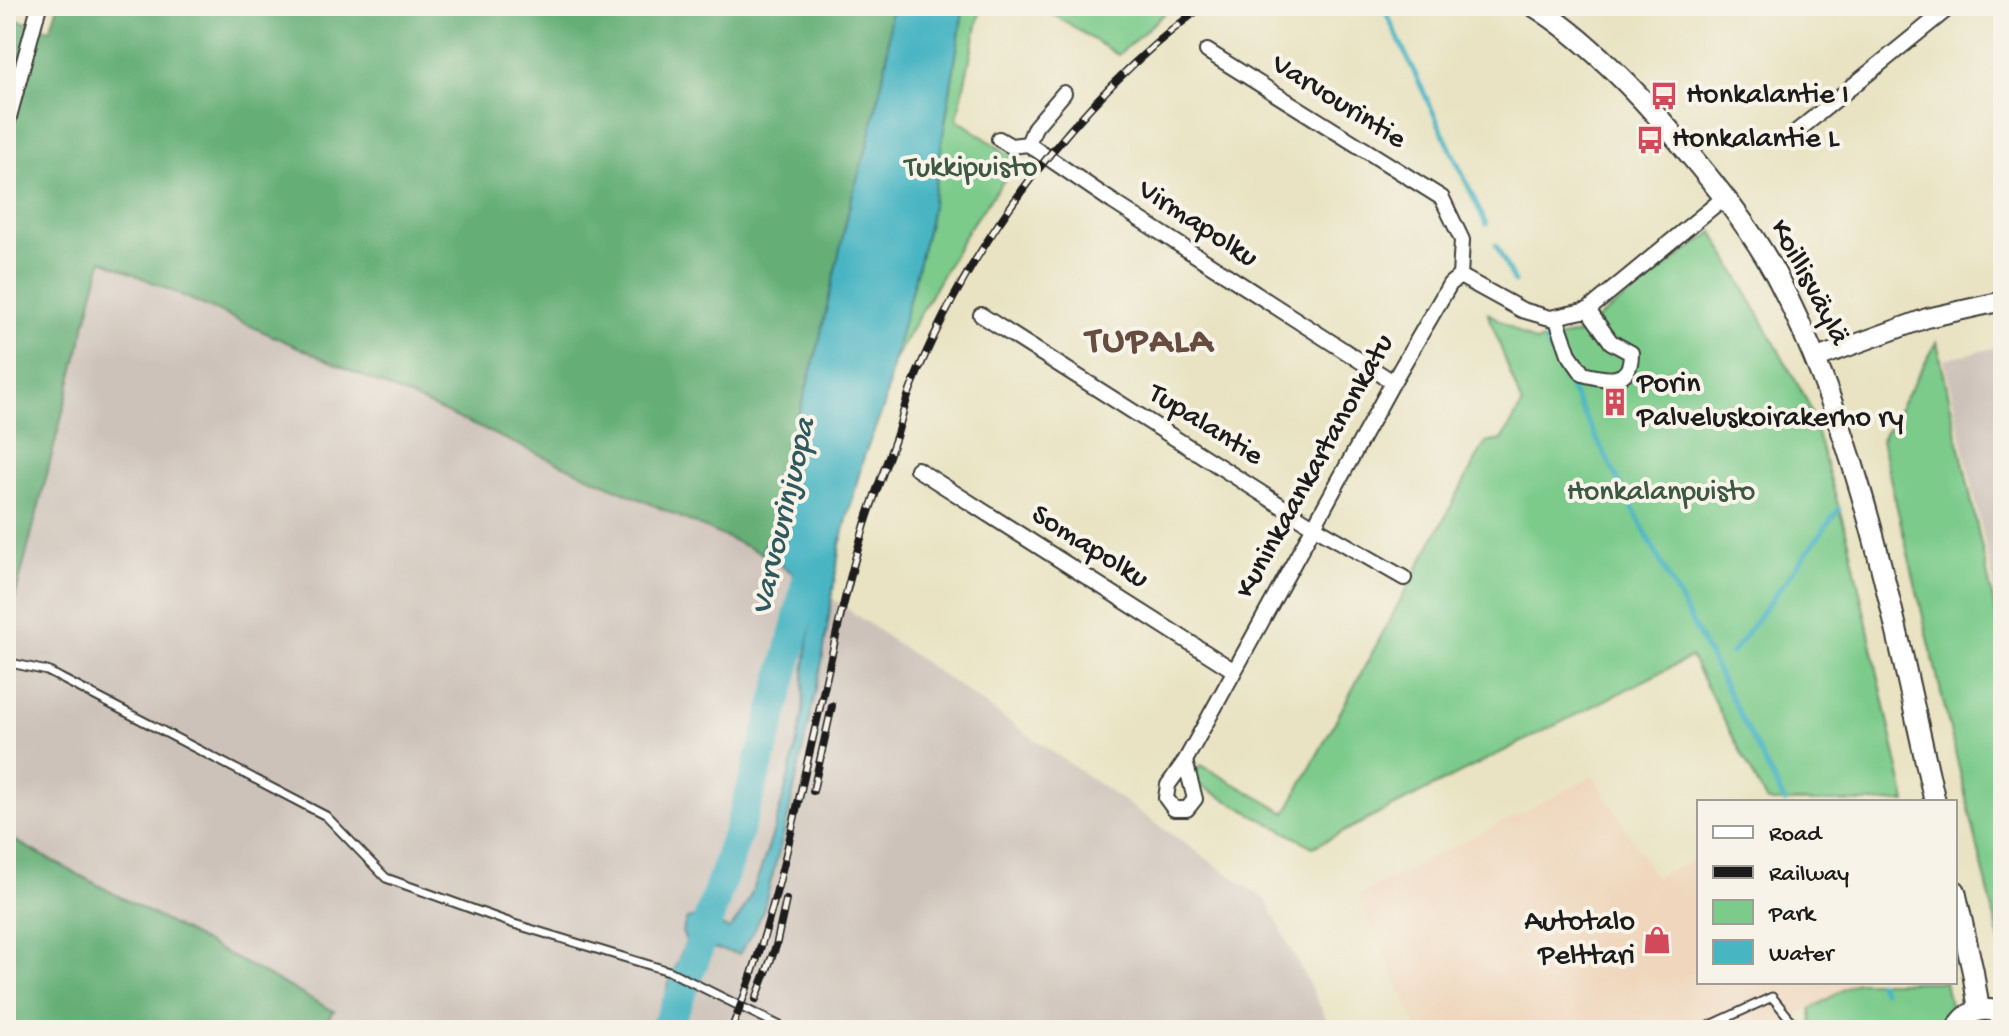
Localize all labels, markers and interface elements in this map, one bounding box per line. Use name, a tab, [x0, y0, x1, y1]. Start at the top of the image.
street label: Varvourintie	[1263, 47, 1412, 159]
place label: Honkalantie I	[1686, 79, 1849, 114]
bus stop icon: Honkalantie I	[1649, 81, 1679, 111]
place label: Honkalantie L	[1672, 123, 1840, 158]
bus stop icon: Honkalantie L	[1635, 125, 1665, 155]
park label: Tukkipuisto	[902, 152, 1038, 187]
street label: Virmapolku	[1130, 173, 1264, 277]
street label: Koillisväylä	[1760, 214, 1856, 353]
district label: TUPALA	[1083, 321, 1215, 365]
street label: Kuninkaankartanonkatu	[1229, 329, 1403, 605]
place label: Porin Palveluskoirakerho ry	[1636, 368, 1904, 437]
street label: Tupalantie	[1139, 376, 1269, 475]
building icon: Porin Palveluskoirakerho ry	[1600, 387, 1630, 417]
water label: Varvourinjuopa	[744, 413, 827, 619]
park label: Honkalanpuisto	[1567, 476, 1755, 511]
street label: Somapolku	[1024, 498, 1154, 598]
legend	[1697, 800, 1957, 984]
text: Road	[1769, 821, 1823, 850]
text: Railway	[1769, 861, 1849, 890]
text: Park	[1768, 901, 1817, 930]
place label: Autotalo Pelttari	[1524, 906, 1635, 975]
shop icon: Autotalo Pelttari	[1642, 925, 1672, 955]
text: Water	[1769, 941, 1836, 970]

